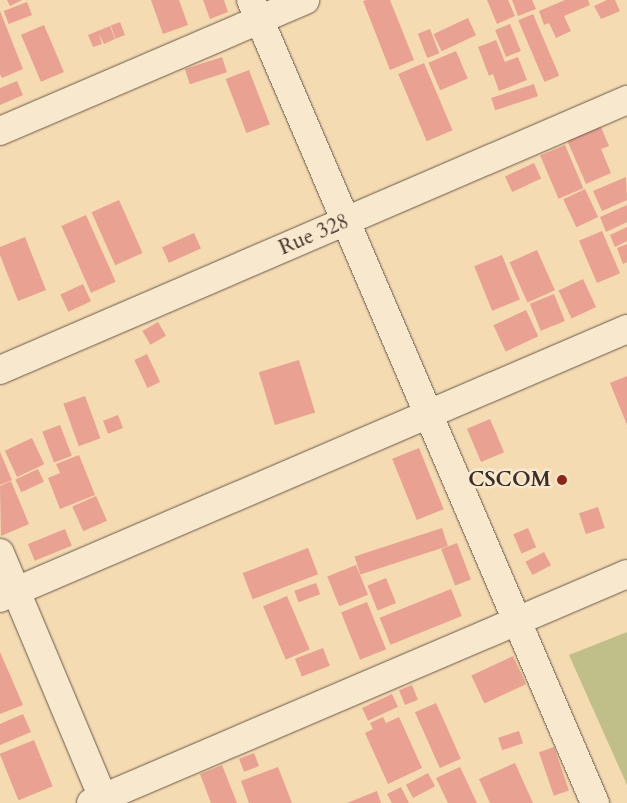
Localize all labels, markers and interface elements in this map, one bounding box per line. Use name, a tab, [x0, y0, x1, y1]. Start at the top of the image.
street label: Rue 328	[275, 209, 353, 261]
place label: CSCOM	[468, 467, 551, 493]
marker: CSCOM	[555, 473, 569, 487]

